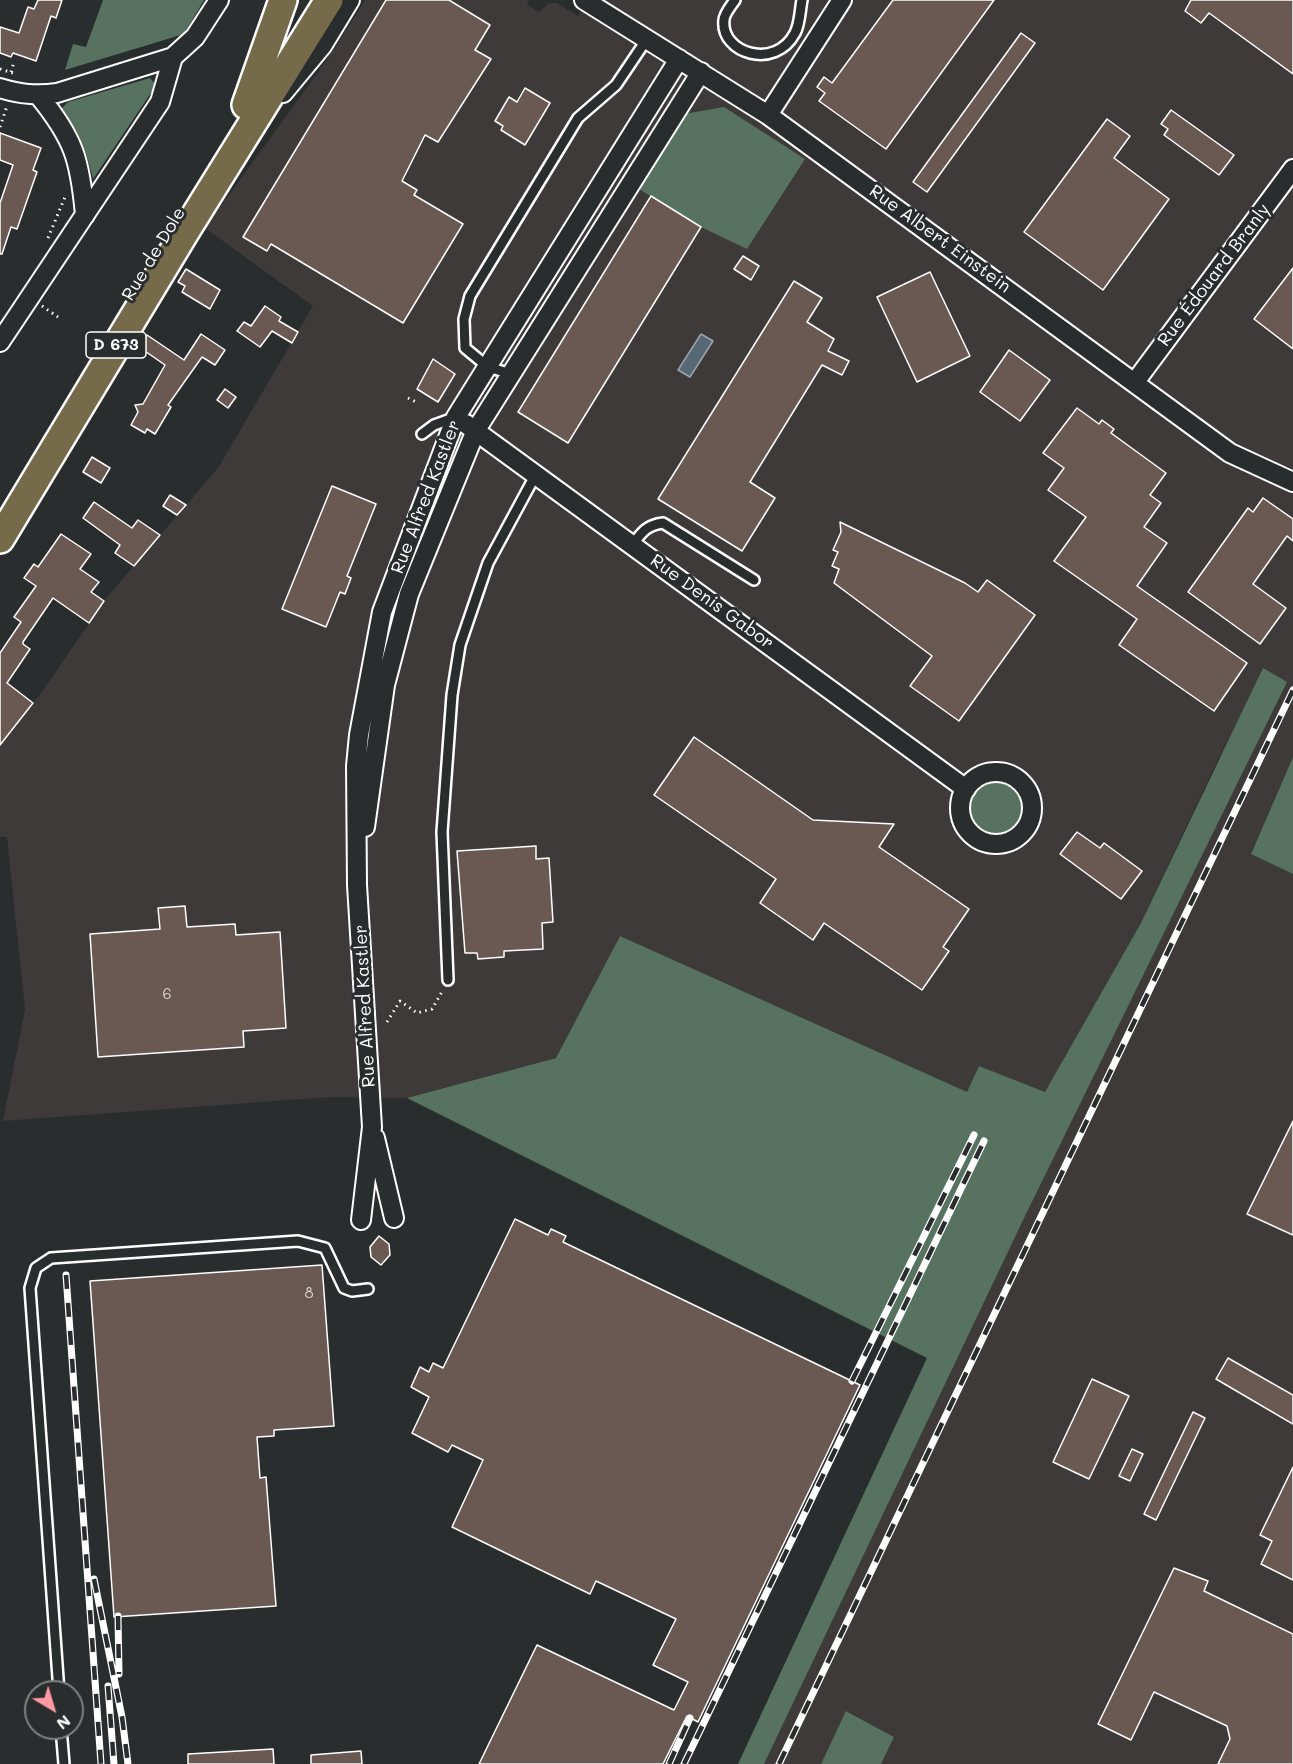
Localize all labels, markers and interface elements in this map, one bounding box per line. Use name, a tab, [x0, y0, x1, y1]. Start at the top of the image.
street label: Rue Albert Einstein	[865, 180, 1015, 298]
street label: Rue Édouard Branly	[1153, 199, 1275, 351]
street label: Rue de Dole	[118, 203, 190, 305]
road number: D 673	[86, 332, 146, 358]
street label: Rue Alfred Kastler	[387, 417, 465, 577]
street label: Rue Denis Gabor	[646, 550, 778, 654]
street label: Rue Alfred Kastler	[350, 924, 380, 1088]
house number: 6	[162, 985, 172, 1003]
house number: 8	[304, 1284, 314, 1302]
north arrow	[24, 1680, 84, 1740]
text: N	[53, 1711, 75, 1735]

